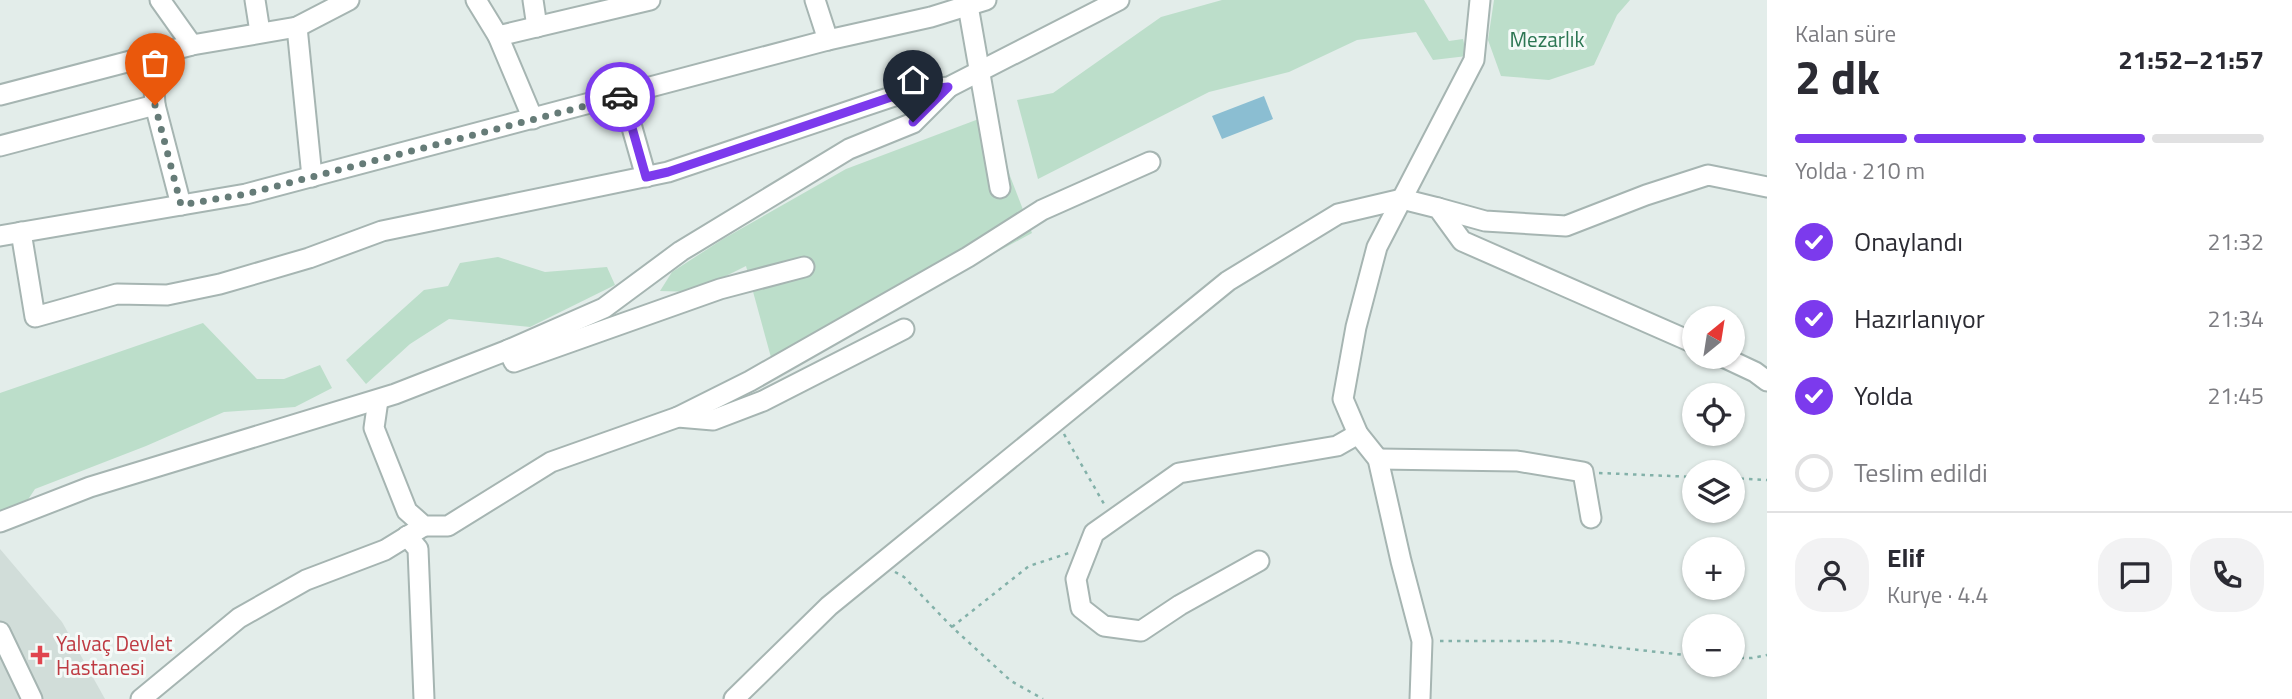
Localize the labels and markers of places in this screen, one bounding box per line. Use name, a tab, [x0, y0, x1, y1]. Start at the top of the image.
pin	[125, 33, 185, 105]
pin	[883, 50, 943, 122]
place label: Yalvaç Devlet Hastanesi	[56, 627, 173, 683]
marker: Yalvaç Devlet Hastanesi	[30, 645, 50, 665]

